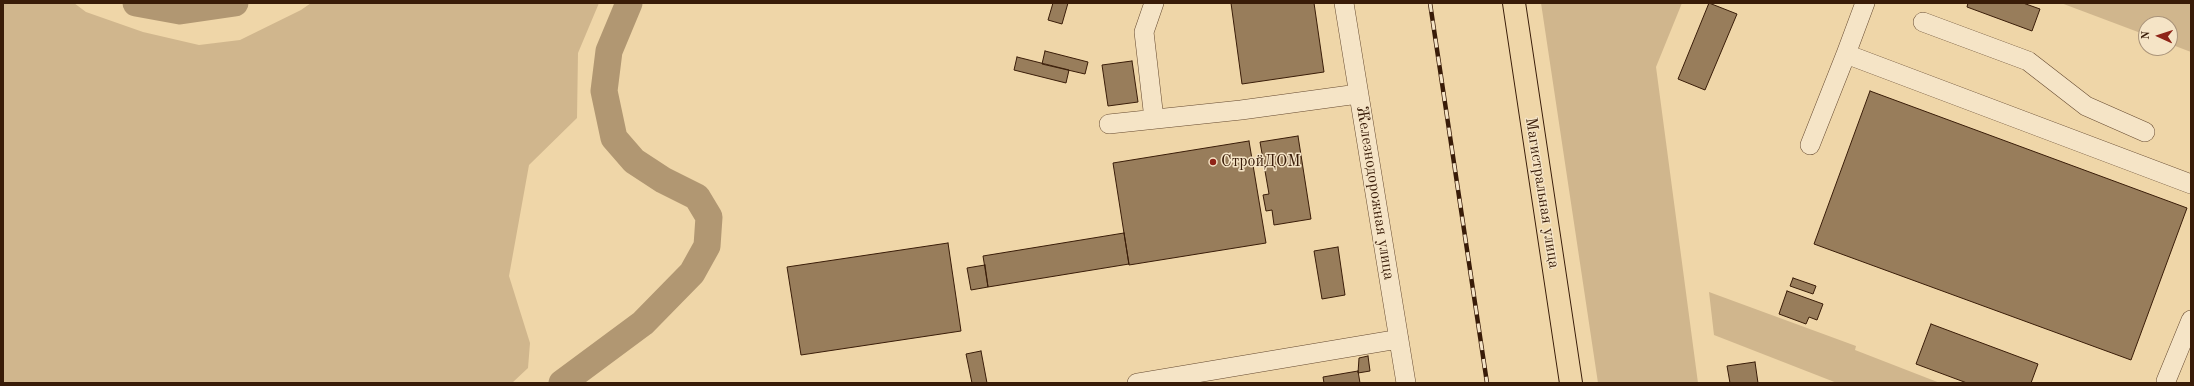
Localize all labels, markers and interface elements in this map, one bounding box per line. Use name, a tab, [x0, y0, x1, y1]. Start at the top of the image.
north arrow	[2138, 16, 2178, 56]
text: N	[2141, 31, 2152, 40]
street label: Железнодорожная улица	[1352, 105, 1398, 281]
street label: Магистральная улица	[1521, 116, 1563, 270]
place label: СтройДОМ	[1221, 152, 1301, 172]
marker: СтройДОМ	[1208, 157, 1218, 167]

